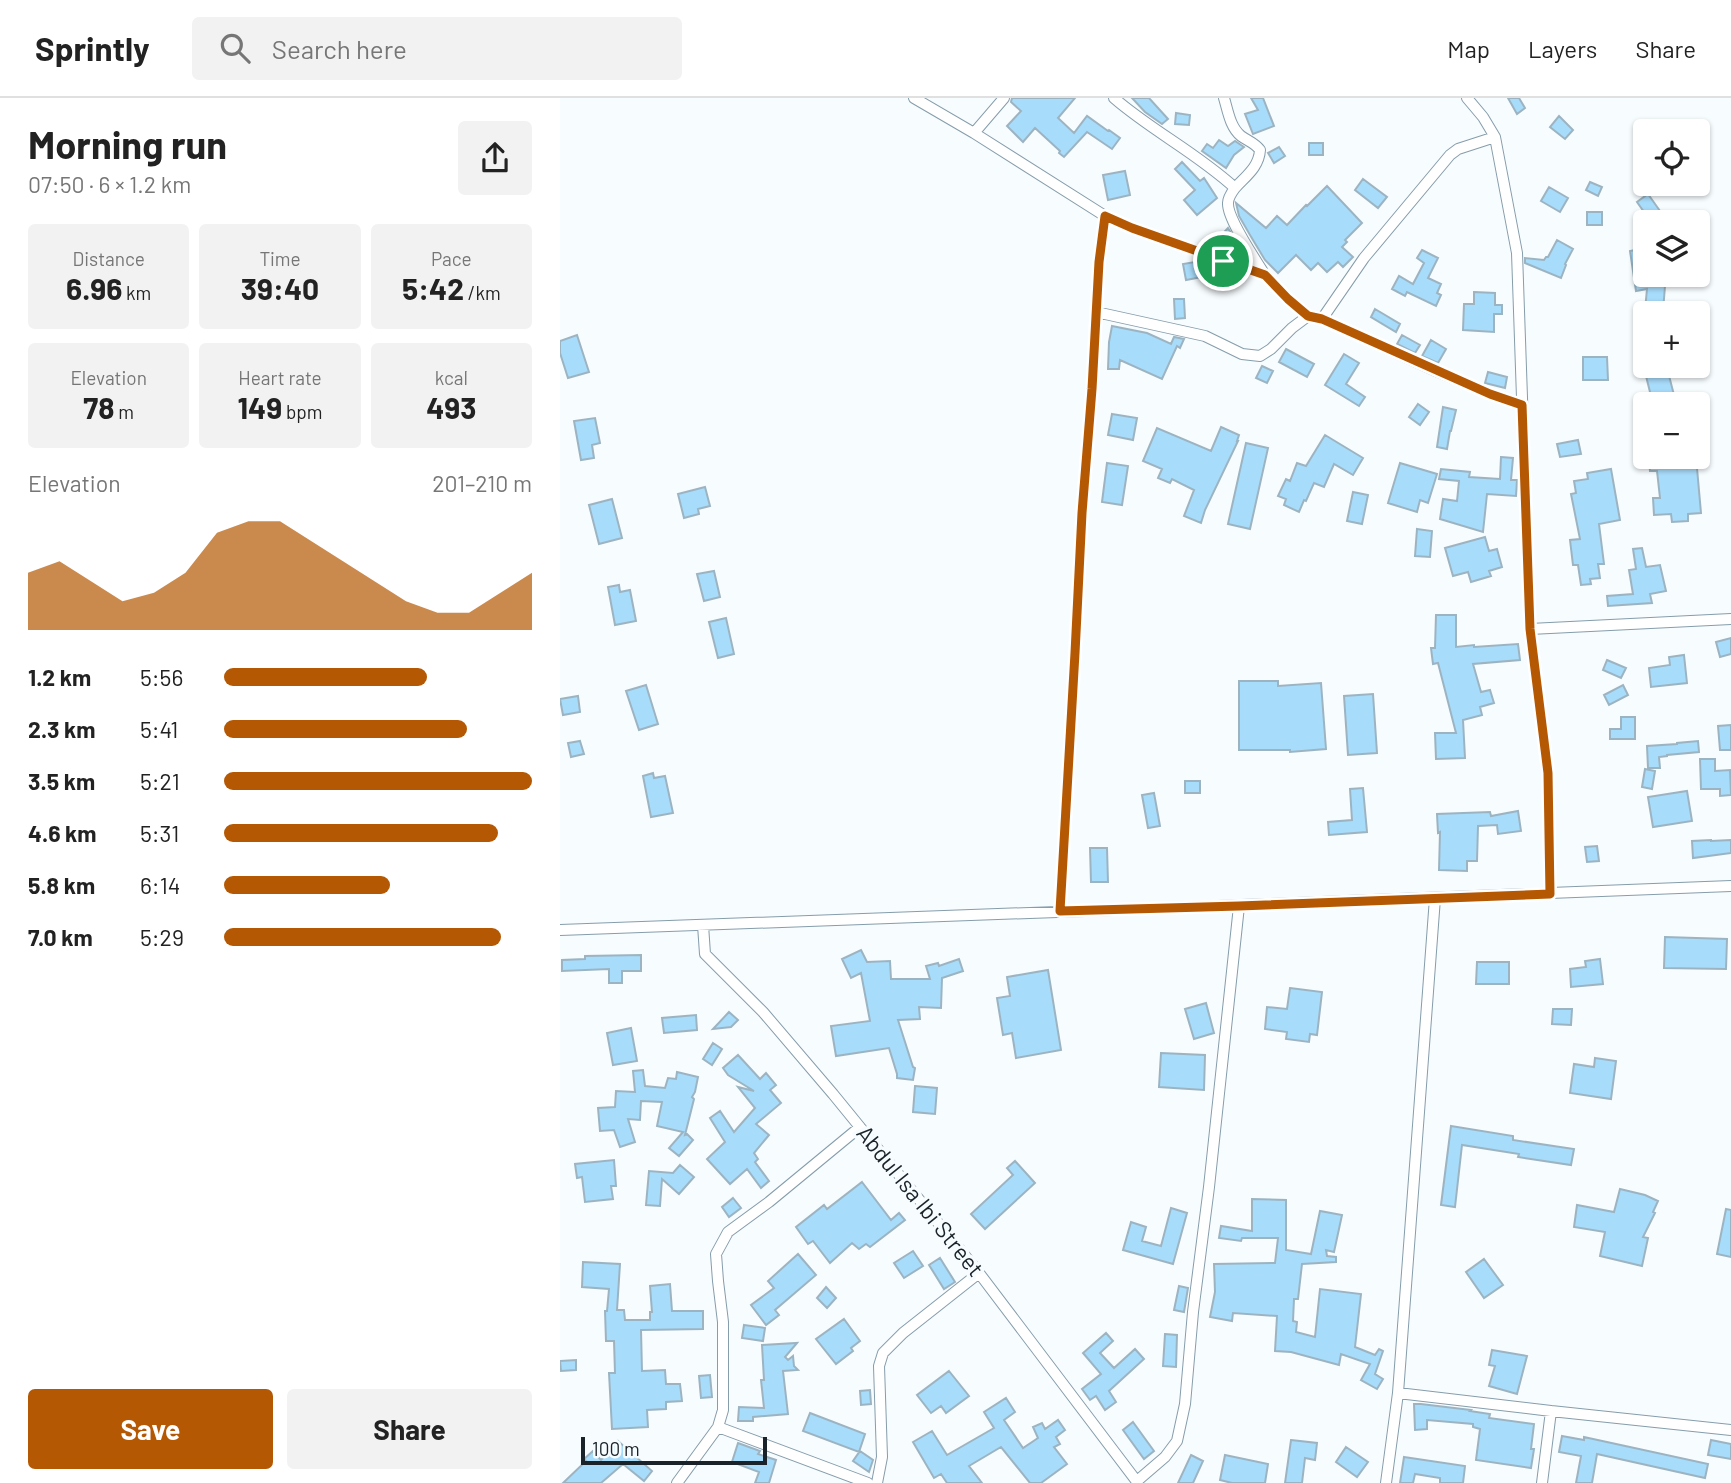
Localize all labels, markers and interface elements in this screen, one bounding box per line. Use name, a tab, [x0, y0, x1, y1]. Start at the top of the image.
search box	[192, 17, 682, 80]
text: Sprintly	[35, 28, 150, 68]
icon: search	[216, 29, 254, 67]
text: Search here	[272, 33, 407, 64]
text: Map	[1447, 34, 1490, 63]
text: Layers	[1528, 34, 1597, 63]
text: Share	[1635, 34, 1696, 63]
map controls	[1633, 119, 1710, 469]
button: locate	[1633, 119, 1710, 196]
text: Morning run	[28, 121, 227, 167]
button: share	[458, 121, 532, 195]
text: 07:50 · 6 × 1.2 km	[28, 170, 191, 198]
button: layers	[1633, 210, 1710, 287]
pin	[1193, 231, 1253, 291]
icon: arrive	[1204, 242, 1242, 280]
text: Distance	[72, 247, 145, 270]
text: Time	[259, 247, 301, 270]
text: Pace	[431, 247, 472, 270]
text: 6.96	[66, 270, 122, 306]
text: 39:40	[241, 270, 319, 306]
text: 5:42	[402, 270, 464, 306]
text: km	[122, 281, 151, 304]
text: /km	[464, 281, 501, 304]
button: +	[1633, 301, 1710, 378]
text: Elevation	[70, 366, 147, 389]
text: Heart rate	[238, 366, 322, 389]
text: kcal	[435, 366, 468, 389]
text: 78	[83, 389, 114, 425]
text: 149	[237, 389, 282, 425]
text: 493	[426, 389, 476, 425]
button: −	[1633, 392, 1710, 469]
text: m	[114, 400, 134, 423]
text: bpm	[282, 400, 323, 423]
text: Elevation	[28, 469, 121, 497]
text: 201–210 m	[432, 469, 532, 497]
text: 1.2 km	[28, 663, 91, 691]
text: 5:56	[140, 663, 183, 691]
text: 2.3 km	[28, 715, 96, 743]
text: 5:41	[140, 715, 178, 743]
text: 3.5 km	[28, 767, 95, 795]
text: 5:21	[140, 767, 180, 795]
text: 4.6 km	[28, 819, 97, 847]
text: 5:31	[140, 819, 179, 847]
text: 5.8 km	[28, 871, 95, 899]
text: 6:14	[140, 871, 180, 899]
text: 7.0 km	[28, 923, 93, 951]
text: 5:29	[140, 923, 184, 951]
street label: Abdul Isa Ibi Street	[851, 1119, 990, 1282]
button: Save	[28, 1389, 273, 1469]
button: Share	[287, 1389, 532, 1469]
scale bar	[581, 1434, 766, 1466]
text: 100 m	[592, 1437, 640, 1460]

